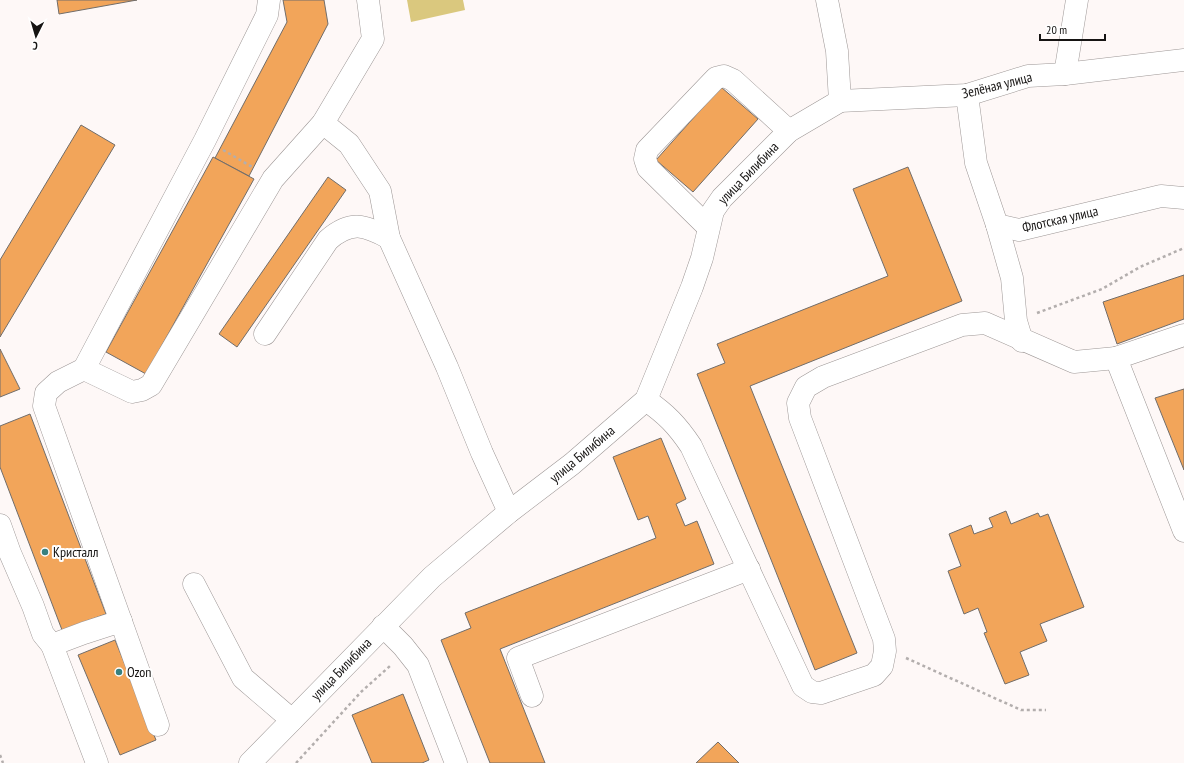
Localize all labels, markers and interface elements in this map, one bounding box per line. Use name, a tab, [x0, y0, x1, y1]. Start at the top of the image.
north arrow	[16, 16, 56, 56]
scale bar	[1040, 16, 1105, 42]
text: 20 m	[1046, 22, 1067, 37]
text: С	[32, 39, 38, 53]
street label: Зелёная улица	[960, 68, 1034, 102]
street label: улица Билибина	[714, 138, 782, 208]
street label: Флотская улица	[1020, 202, 1100, 236]
street label: улица Билибина	[546, 421, 618, 487]
place label: Кристалл	[53, 543, 98, 561]
marker: Кристалл	[40, 547, 50, 557]
street label: улица Билибина	[307, 634, 375, 704]
place label: Ozon	[127, 663, 152, 681]
marker: Ozon	[114, 667, 124, 677]

